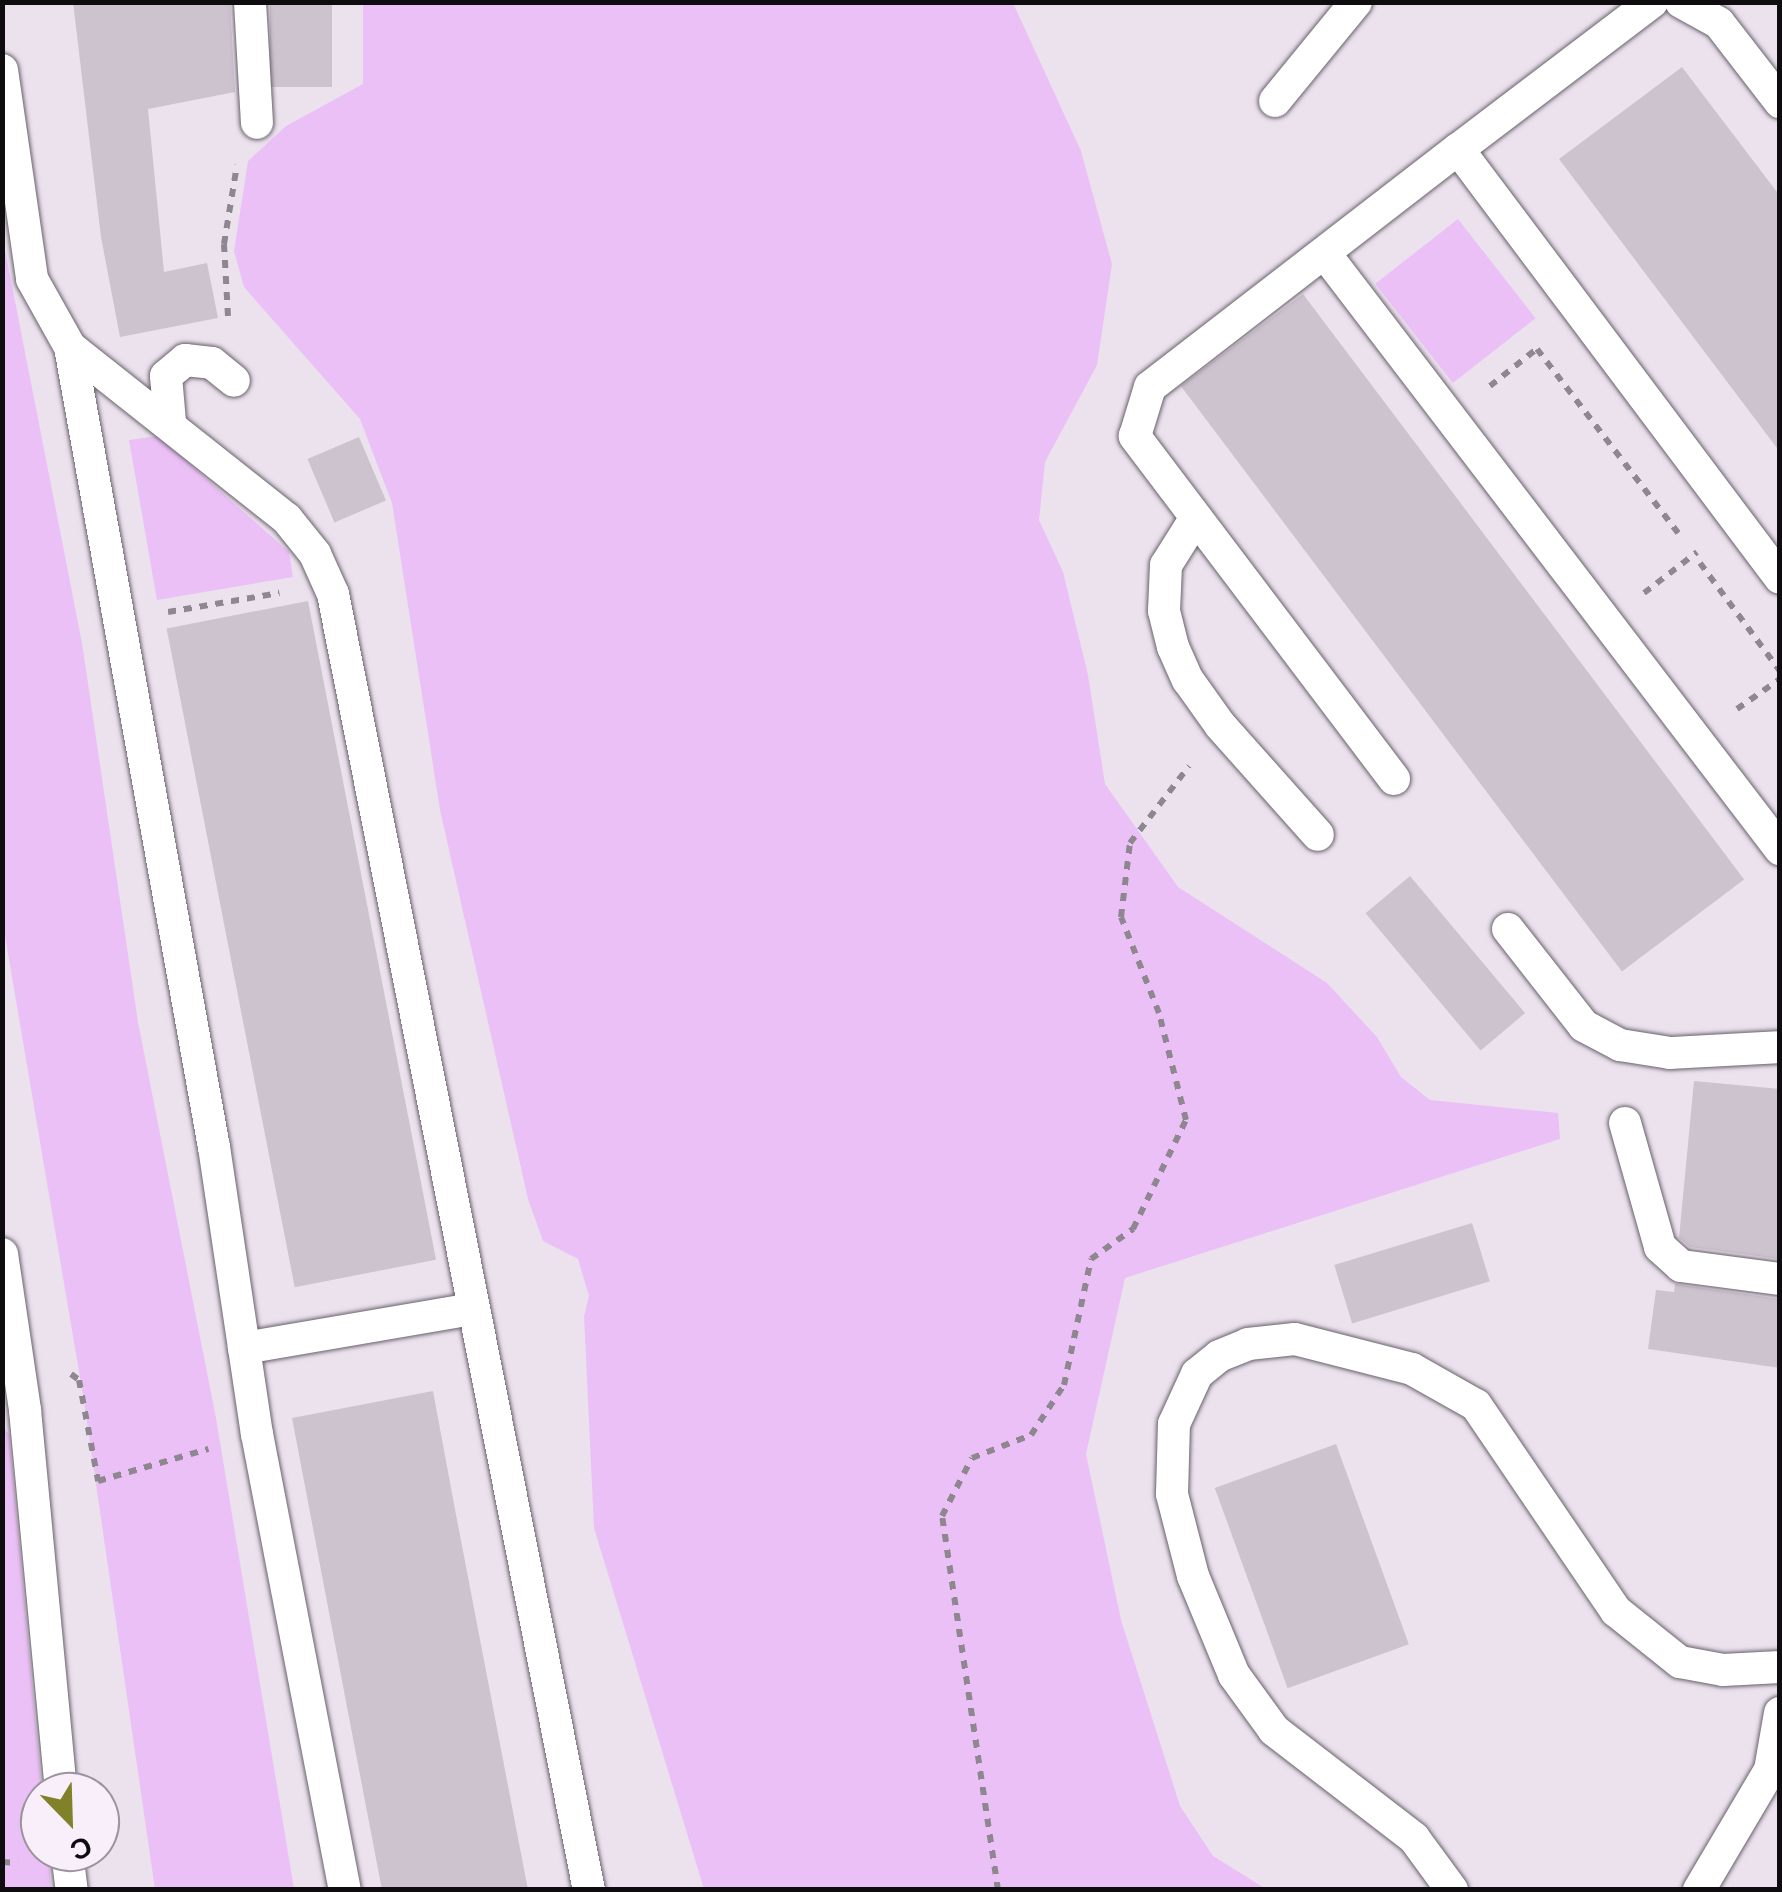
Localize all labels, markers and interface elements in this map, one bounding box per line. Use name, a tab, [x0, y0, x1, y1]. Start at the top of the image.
north arrow	[20, 1772, 120, 1872]
text: С	[66, 1830, 97, 1866]

